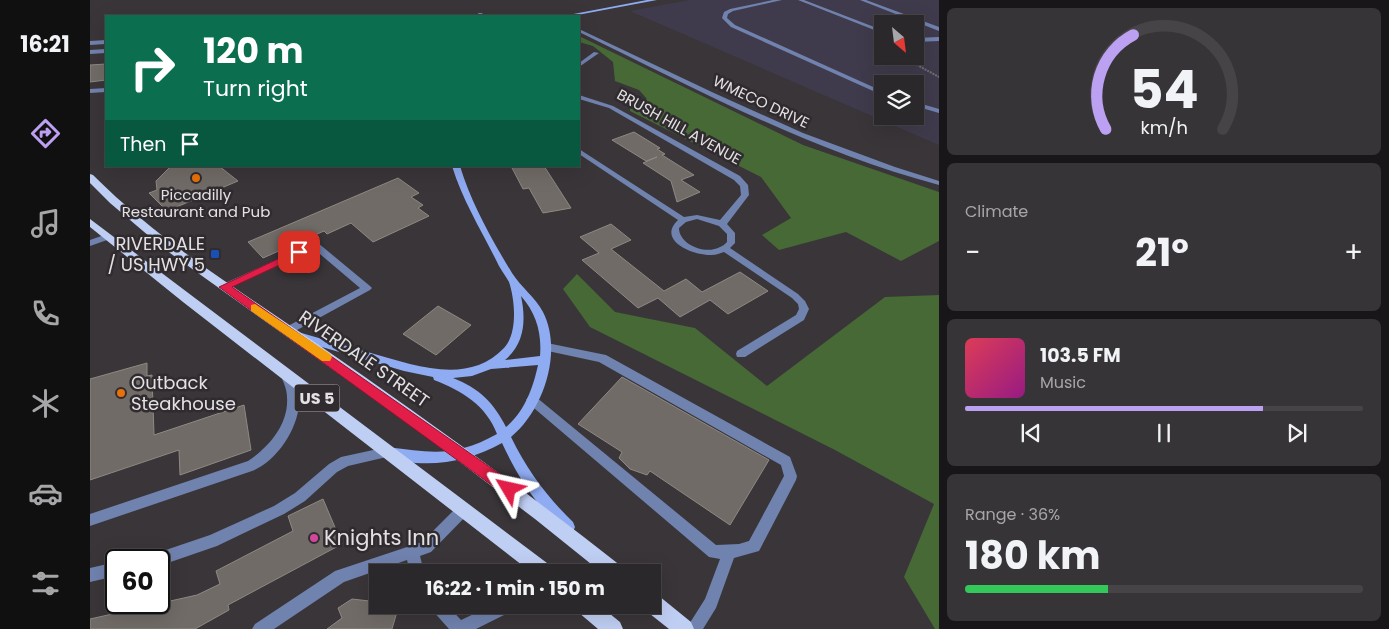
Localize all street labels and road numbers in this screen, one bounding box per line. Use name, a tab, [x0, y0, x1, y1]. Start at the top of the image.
street label: WMECO DRIVE	[710, 70, 813, 133]
street label: BRUSH HILL AVENUE	[613, 84, 745, 169]
street label: RIVERDALE STREET	[294, 304, 435, 413]
road number: US 5	[294, 384, 340, 412]

